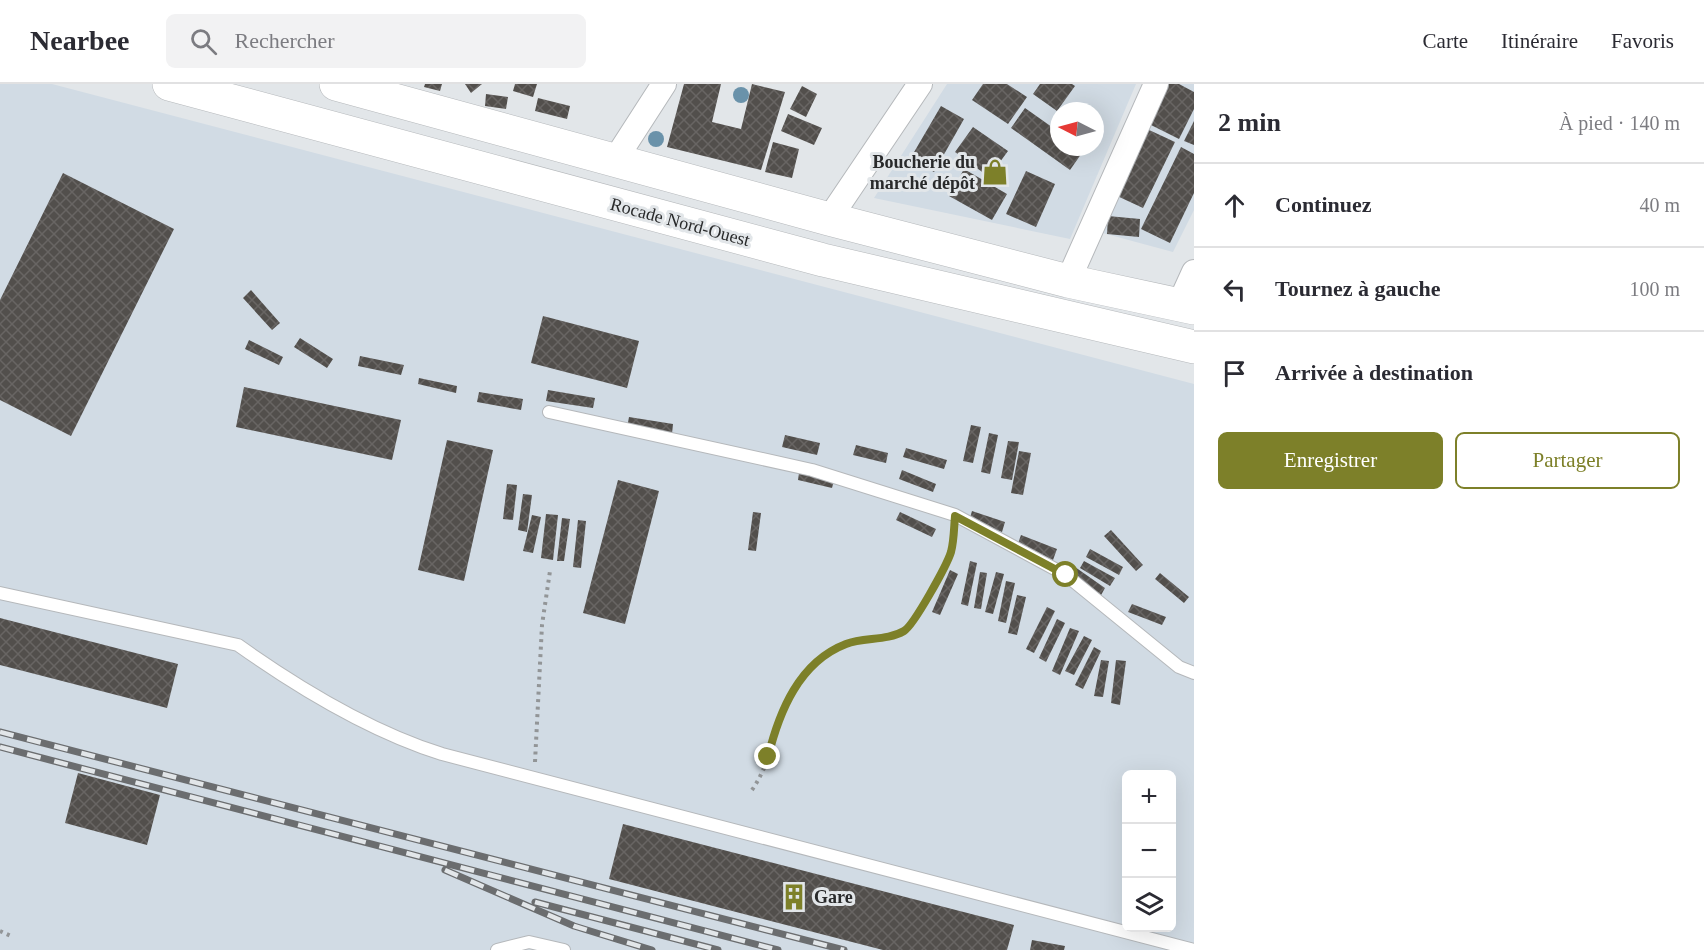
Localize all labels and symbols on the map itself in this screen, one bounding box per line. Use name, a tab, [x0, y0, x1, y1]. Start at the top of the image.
north arrow	[1050, 102, 1104, 156]
place label: Boucherie du marché dépôt	[870, 152, 975, 193]
shop icon: Boucherie du marché dépôt	[980, 157, 1010, 187]
street label: Rocade Nord-Ouest	[608, 194, 752, 250]
route start	[1052, 561, 1078, 587]
route end	[754, 743, 780, 769]
building icon: Gare	[779, 882, 809, 912]
place label: Gare	[814, 887, 853, 907]

